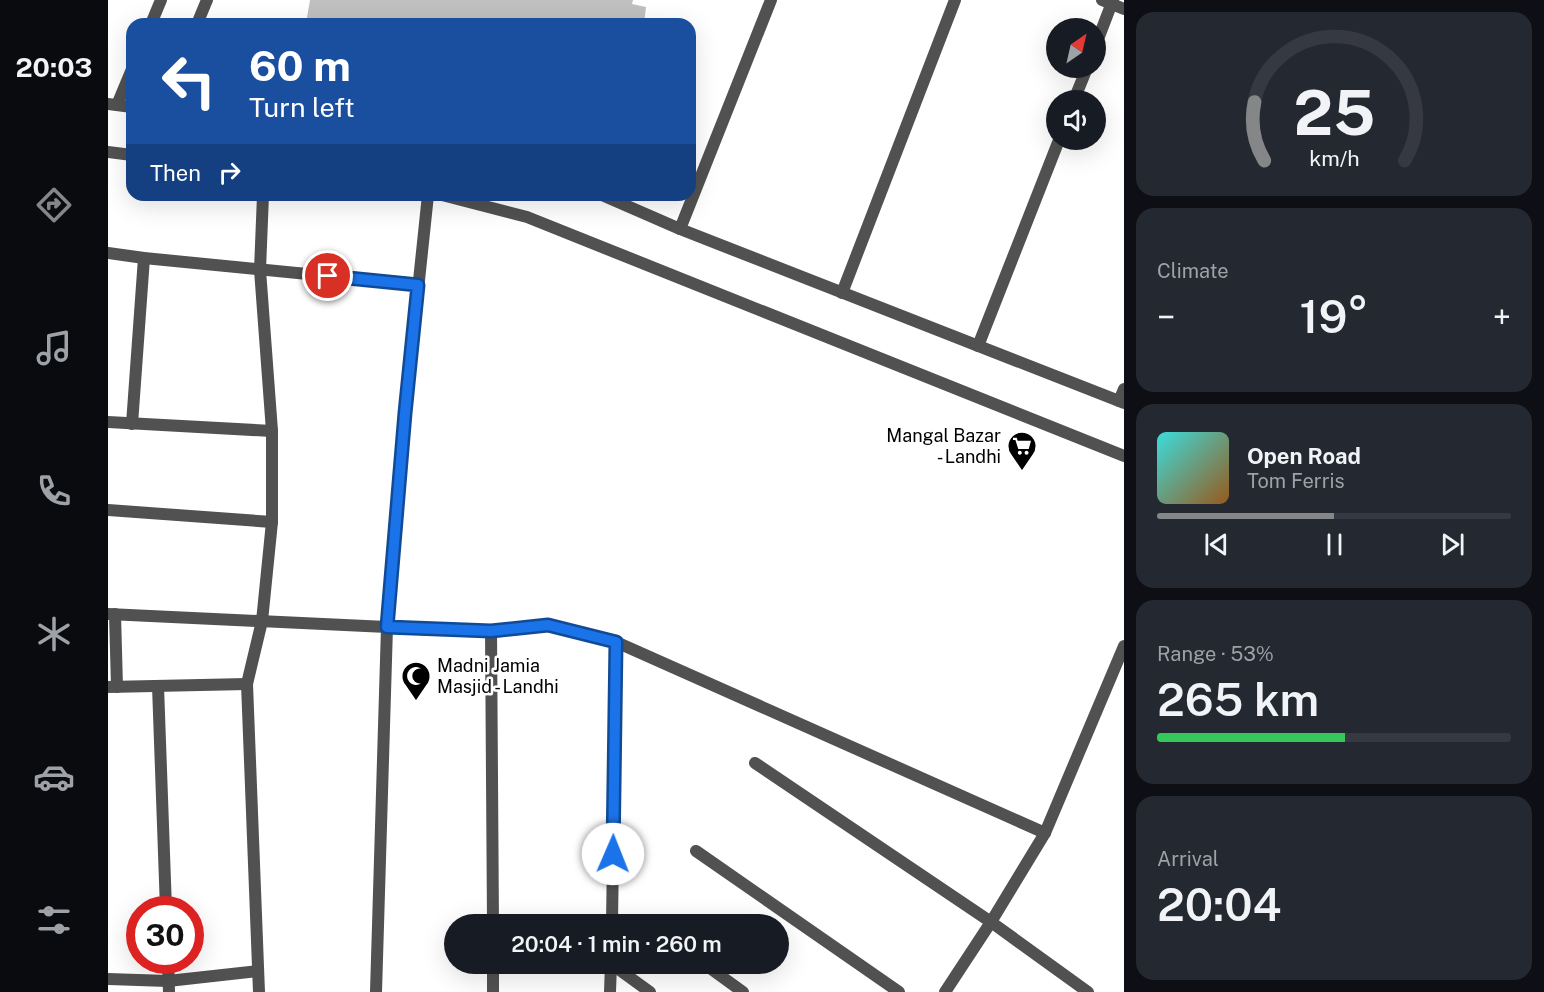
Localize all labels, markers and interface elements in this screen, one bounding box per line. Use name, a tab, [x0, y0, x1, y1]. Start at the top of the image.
north arrow	[1046, 18, 1106, 78]
map controls	[1046, 18, 1106, 150]
text: 60 m	[249, 41, 351, 90]
icon: left	[150, 42, 228, 120]
text: 20:03	[15, 51, 93, 83]
text: 25	[1293, 76, 1375, 149]
button: sound	[1046, 90, 1106, 150]
text: Turn left	[249, 91, 355, 123]
text: km/h	[1309, 146, 1359, 171]
icon: right	[213, 156, 246, 189]
text: Then	[150, 160, 201, 186]
icon: directions	[33, 184, 75, 226]
pin	[302, 250, 353, 301]
icon: arrive	[311, 259, 344, 292]
text: Climate	[1157, 259, 1229, 283]
text: 19°	[1300, 290, 1368, 343]
text: −	[1157, 298, 1175, 336]
text: +	[1493, 298, 1511, 336]
icon: music	[33, 327, 75, 369]
place label: Mangal Bazar - Landhi	[886, 425, 1001, 467]
supermarket icon: Mangal Bazar - Landhi	[1006, 430, 1038, 472]
text: Open Road	[1247, 443, 1361, 469]
text: Tom Ferris	[1247, 469, 1345, 493]
icon: phone	[33, 470, 75, 512]
icon: previous	[1200, 528, 1233, 561]
icon: pause	[1318, 528, 1351, 561]
icon: next	[1436, 528, 1469, 561]
icon: climate	[33, 613, 75, 655]
text: Range · 53%	[1157, 642, 1274, 666]
place label: Madni Jamia Masjid - Landhi	[437, 655, 559, 697]
mosque icon: Madni Jamia Masjid - Landhi	[400, 660, 432, 702]
text: 265 km	[1157, 673, 1319, 726]
icon: car	[33, 756, 75, 798]
position arrow	[581, 822, 645, 886]
text: Arrival	[1157, 847, 1219, 871]
text: 20:04	[1157, 878, 1282, 931]
speed limit sign: 30	[126, 896, 204, 974]
icon: filters	[33, 899, 75, 941]
text: 20:04 · 1 min · 260 m	[511, 931, 722, 957]

